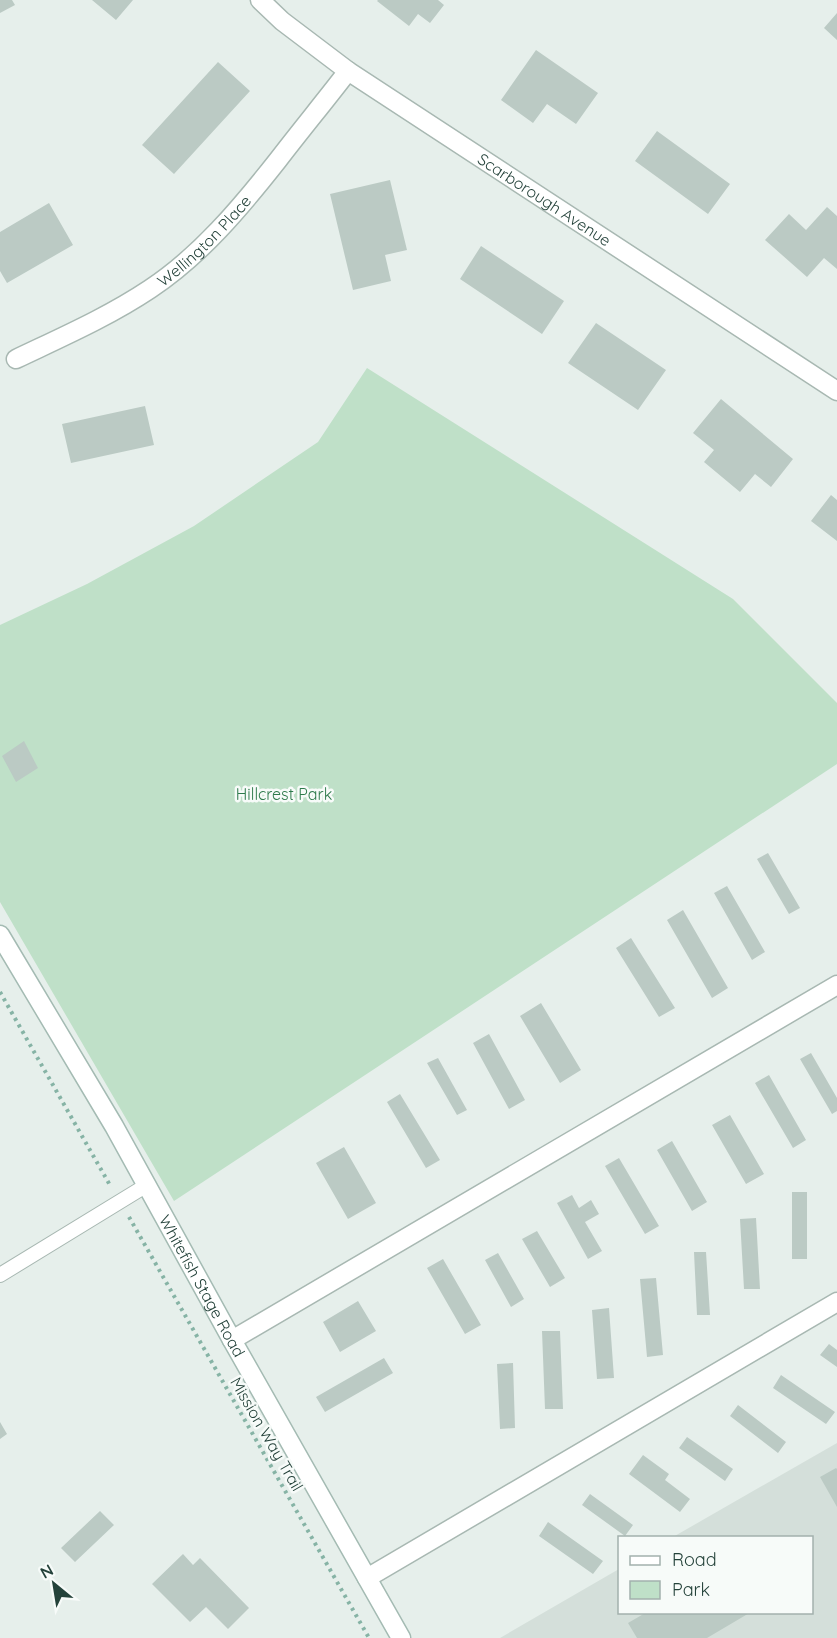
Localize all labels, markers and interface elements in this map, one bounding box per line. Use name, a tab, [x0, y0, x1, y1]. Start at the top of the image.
street label: Scarborough Avenue	[474, 149, 615, 250]
street label: Wellington Place	[153, 191, 255, 291]
park label: Hillcrest Park	[236, 784, 332, 804]
street label: Whitefish Stage Road	[155, 1211, 250, 1361]
street label: Mission Way Trail	[226, 1373, 308, 1495]
legend	[618, 1536, 813, 1614]
text: Road	[672, 1548, 717, 1571]
north arrow	[24, 1554, 84, 1614]
text: N	[36, 1559, 57, 1583]
text: Park	[672, 1578, 710, 1601]

